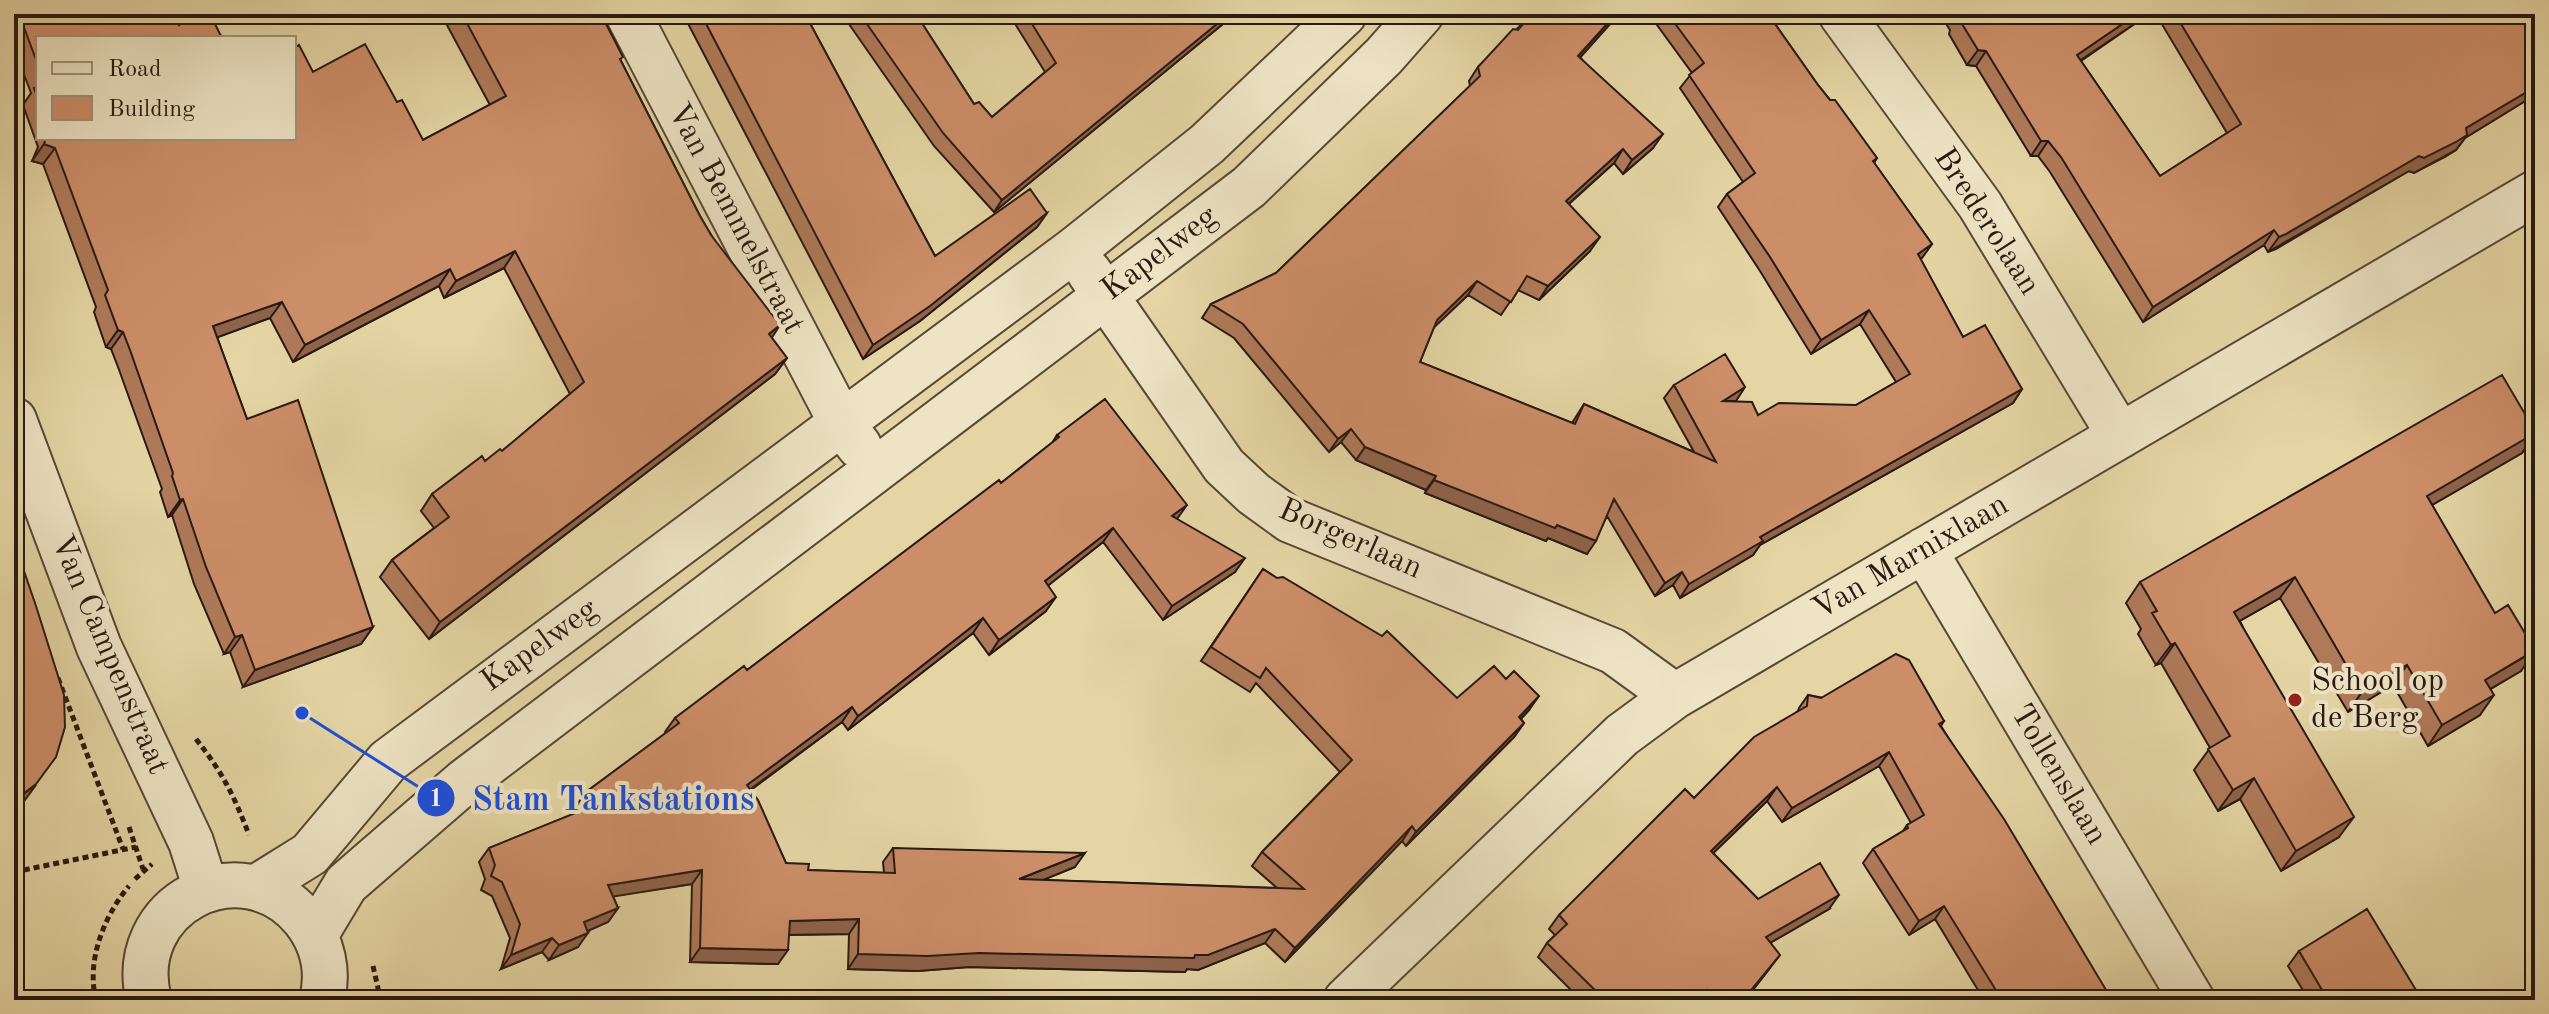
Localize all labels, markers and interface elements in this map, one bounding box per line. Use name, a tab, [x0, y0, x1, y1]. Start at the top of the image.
legend	[36, 36, 296, 140]
text: Road	[108, 58, 161, 82]
text: Building	[108, 98, 195, 122]
street label: Van Bemmelstraat	[661, 98, 809, 340]
street label: Brederolaan	[1927, 143, 2045, 301]
street label: Kapelweg	[1096, 201, 1224, 307]
street label: Van Marnixlaan	[1808, 489, 2014, 627]
street label: Borgerlaan	[1273, 494, 1427, 586]
street label: Van Campenstraat	[44, 531, 174, 779]
street label: Kapelweg	[476, 593, 604, 699]
place label: School op de Berg	[2311, 666, 2444, 735]
marker: School op de Berg	[2286, 691, 2304, 709]
street label: Tollenslaan	[2004, 699, 2112, 851]
callout: Stam Tankstations	[416, 769, 771, 827]
text: Stam Tankstations	[472, 784, 754, 818]
text: 1	[429, 788, 443, 812]

